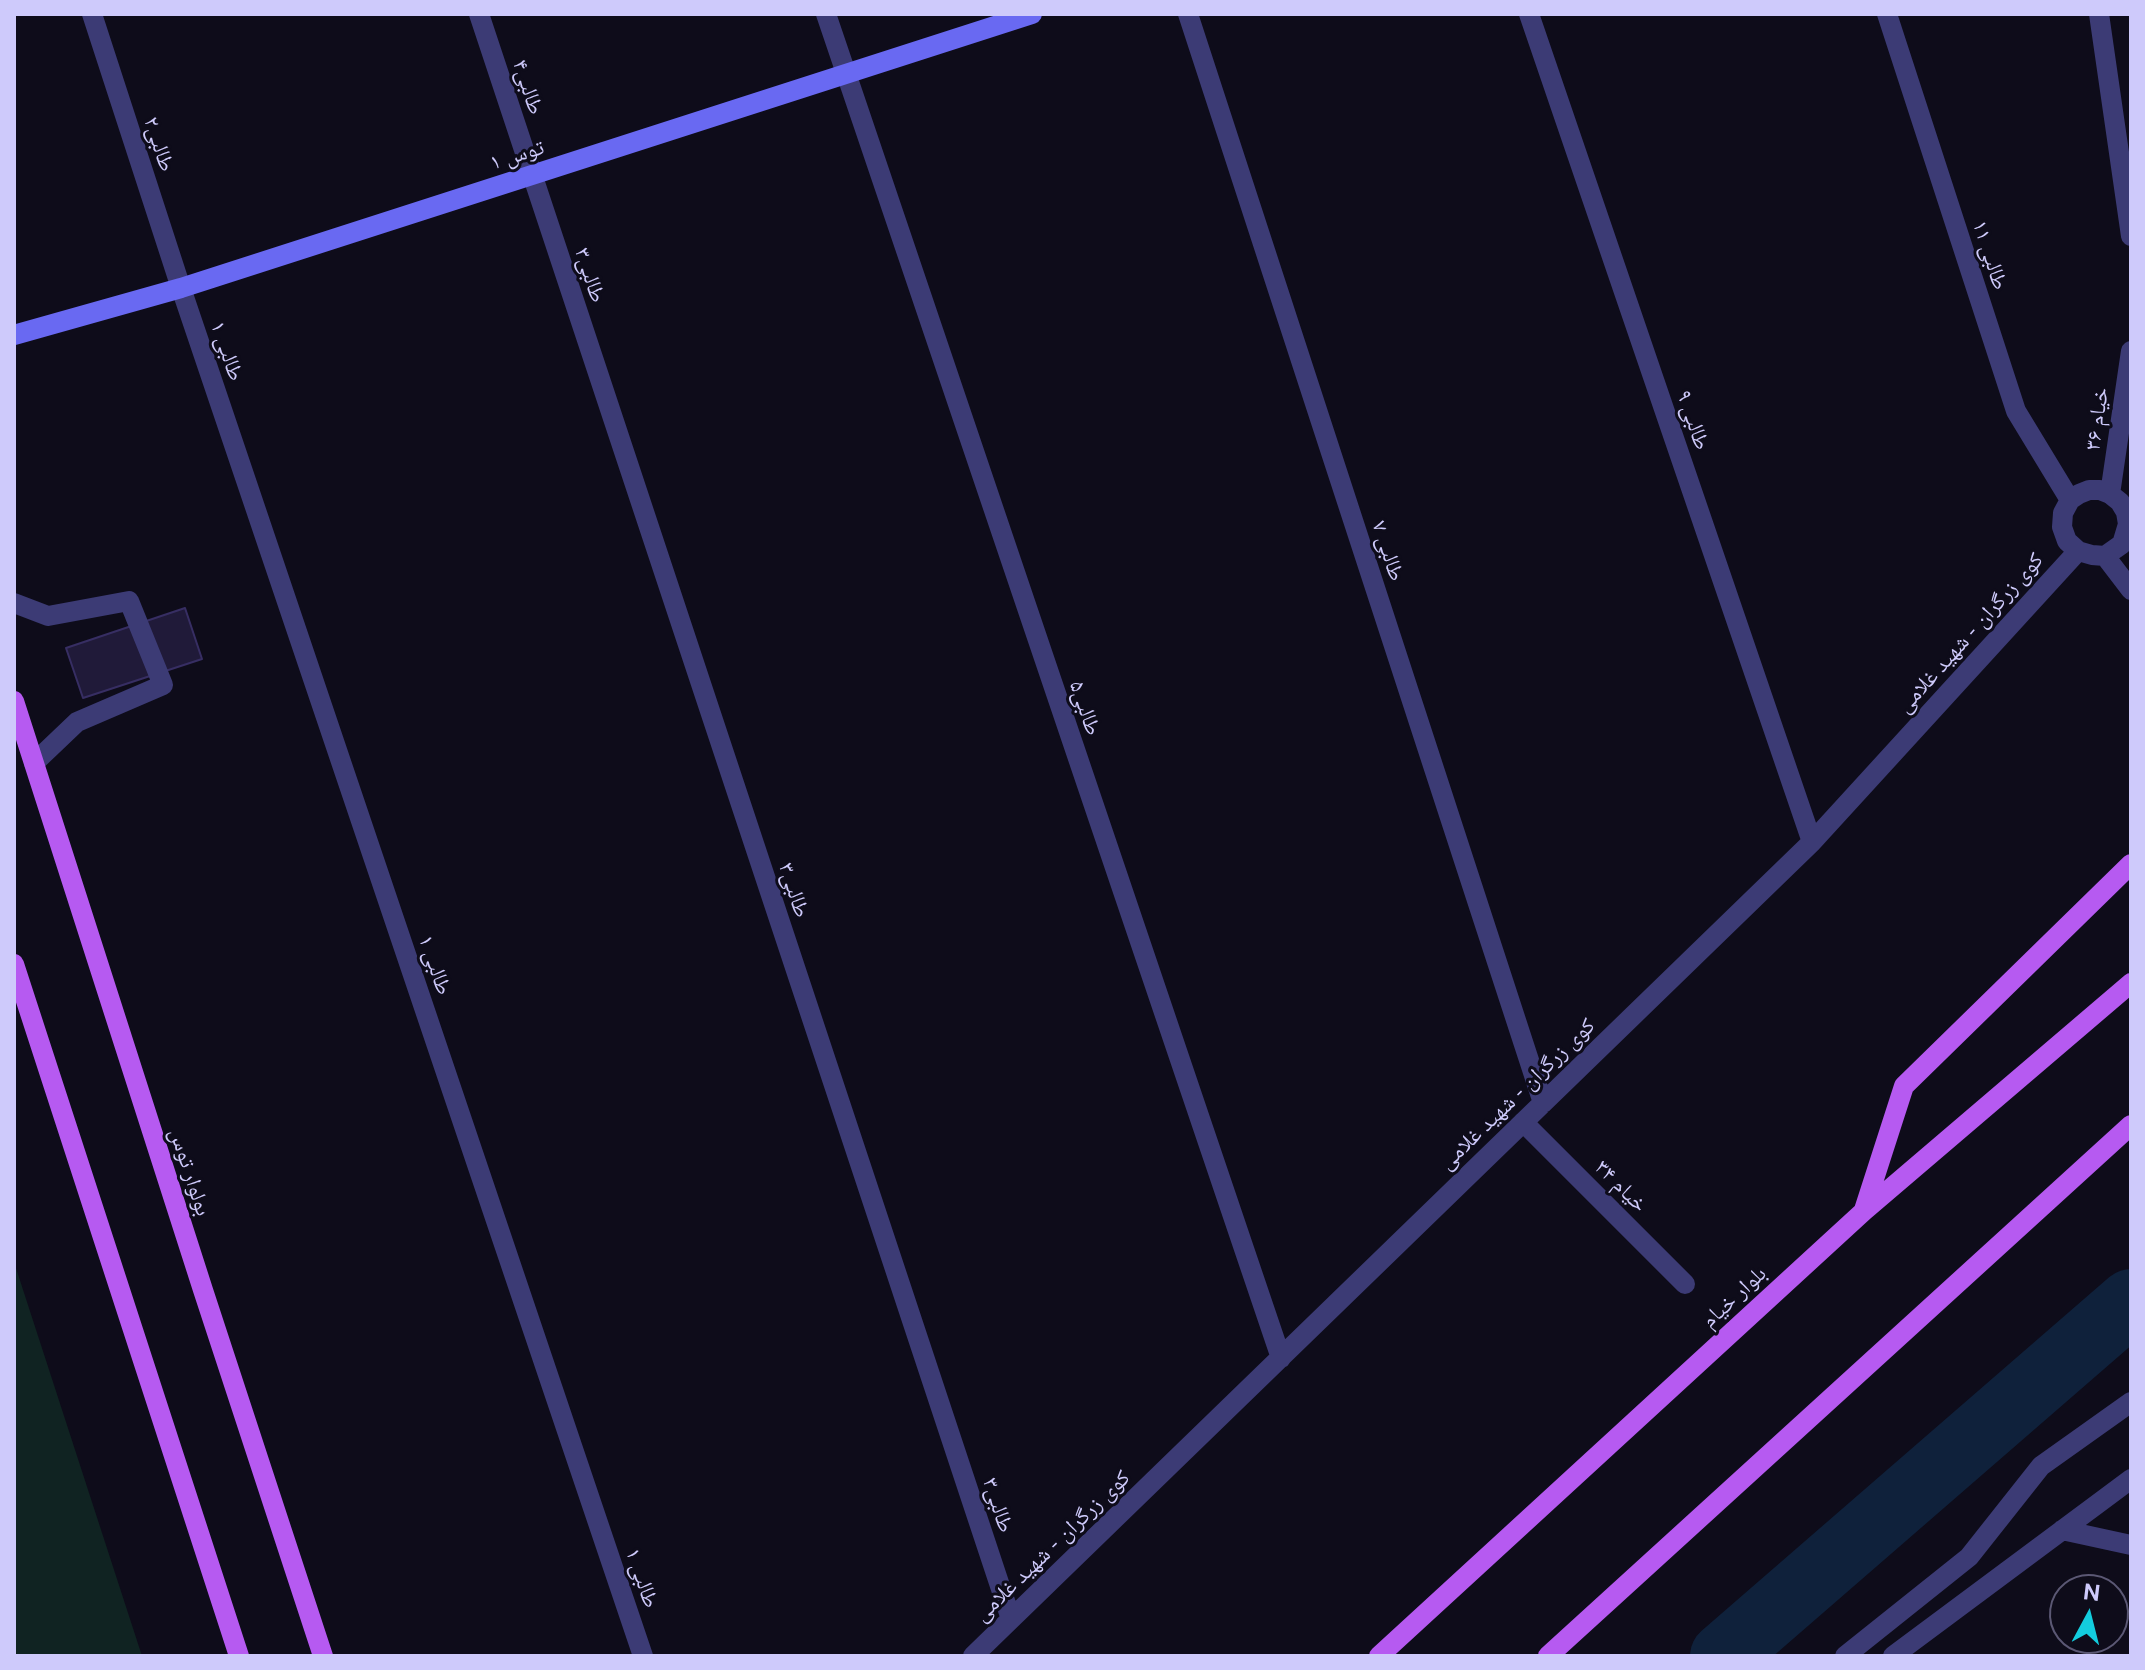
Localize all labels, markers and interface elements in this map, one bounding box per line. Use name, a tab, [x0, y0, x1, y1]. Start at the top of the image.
street label: طالبی۴	[507, 56, 549, 118]
street label: طالبی۲	[138, 113, 180, 175]
street label: توس ۱	[487, 134, 547, 176]
street label: طالبی ۱۱	[1966, 217, 2014, 293]
street label: طالبی۳	[569, 244, 611, 306]
street label: طالبی ۱	[205, 318, 249, 384]
street label: خیام ۳۶	[2080, 386, 2114, 452]
street label: طالبی ۹	[1671, 387, 1715, 453]
street label: طالبی ۷	[1366, 518, 1410, 584]
street label: کوی زرگران - شهید غلامی	[1891, 547, 2049, 719]
street label: طالبی۵	[1063, 677, 1107, 739]
street label: طالبی۳	[773, 859, 815, 921]
street label: طالبی ۱	[413, 932, 457, 998]
street label: کوی زرگران - شهید غلامی	[1433, 1013, 1601, 1175]
street label: بولوار توس	[163, 1125, 217, 1219]
street label: خیام ۳۴	[1589, 1154, 1653, 1218]
street label: بلوار خیام	[1696, 1260, 1772, 1334]
street label: کوی زرگران - شهید غلامی	[968, 1465, 1136, 1627]
street label: طالبی۳	[977, 1474, 1019, 1536]
street label: طالبی ۱	[620, 1545, 664, 1611]
north arrow	[2049, 1574, 2129, 1654]
text: N	[2082, 1578, 2102, 1606]

